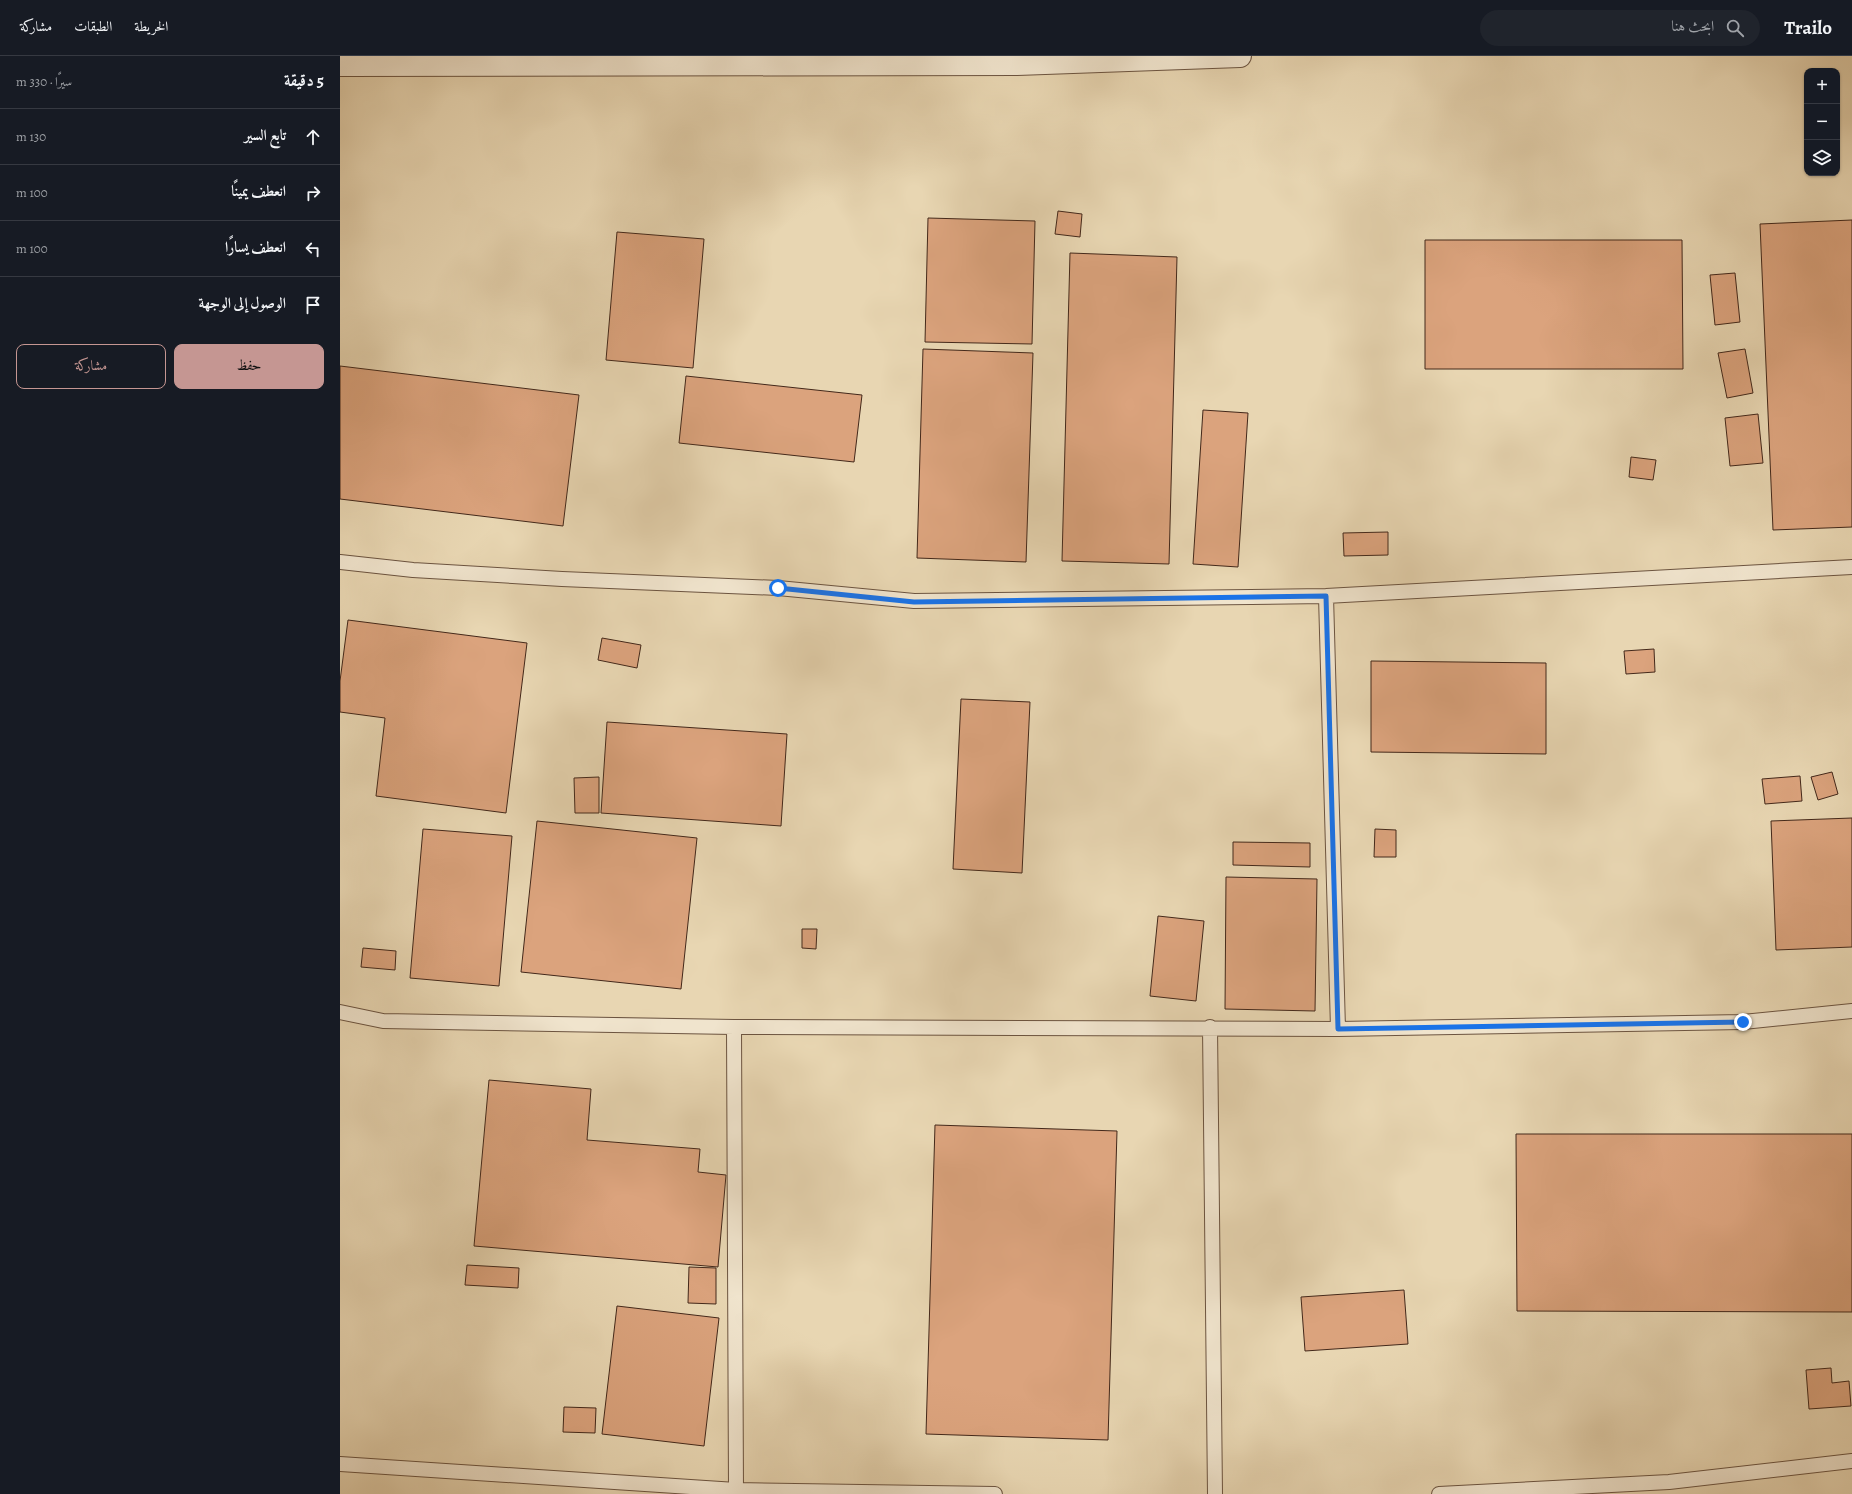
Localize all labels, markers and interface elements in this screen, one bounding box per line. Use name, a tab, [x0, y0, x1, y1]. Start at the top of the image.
search box	[1480, 10, 1760, 46]
text: Trailo	[1784, 15, 1832, 41]
text: ابحث هنا	[1671, 16, 1714, 36]
text: مشاركة	[20, 17, 52, 36]
text: الطبقات	[74, 17, 112, 36]
text: الخريطة	[134, 17, 168, 36]
icon: search	[1724, 17, 1746, 39]
map controls	[1804, 68, 1840, 176]
button: +	[1804, 68, 1840, 104]
text: 5 دقيقة	[284, 69, 324, 92]
text: سيرًا · 330 m	[16, 73, 72, 90]
button: −	[1804, 104, 1840, 140]
text: تابع السير	[244, 125, 286, 145]
icon: ahead	[302, 126, 324, 148]
text: 130 m	[16, 128, 46, 145]
button: layers	[1804, 140, 1840, 176]
text: انعطف يمينًا	[231, 181, 286, 201]
icon: right	[302, 182, 324, 204]
text: 100 m	[16, 184, 48, 201]
text: انعطف يسارًا	[225, 237, 286, 257]
icon: left	[302, 238, 324, 260]
text: 100 m	[16, 240, 48, 257]
text: الوصول إلى الوجهة	[199, 293, 286, 313]
icon: arrive	[302, 294, 324, 316]
button: مشاركة	[16, 344, 166, 389]
button: حفظ	[174, 344, 324, 389]
route start	[769, 579, 787, 597]
route end	[1734, 1013, 1752, 1031]

